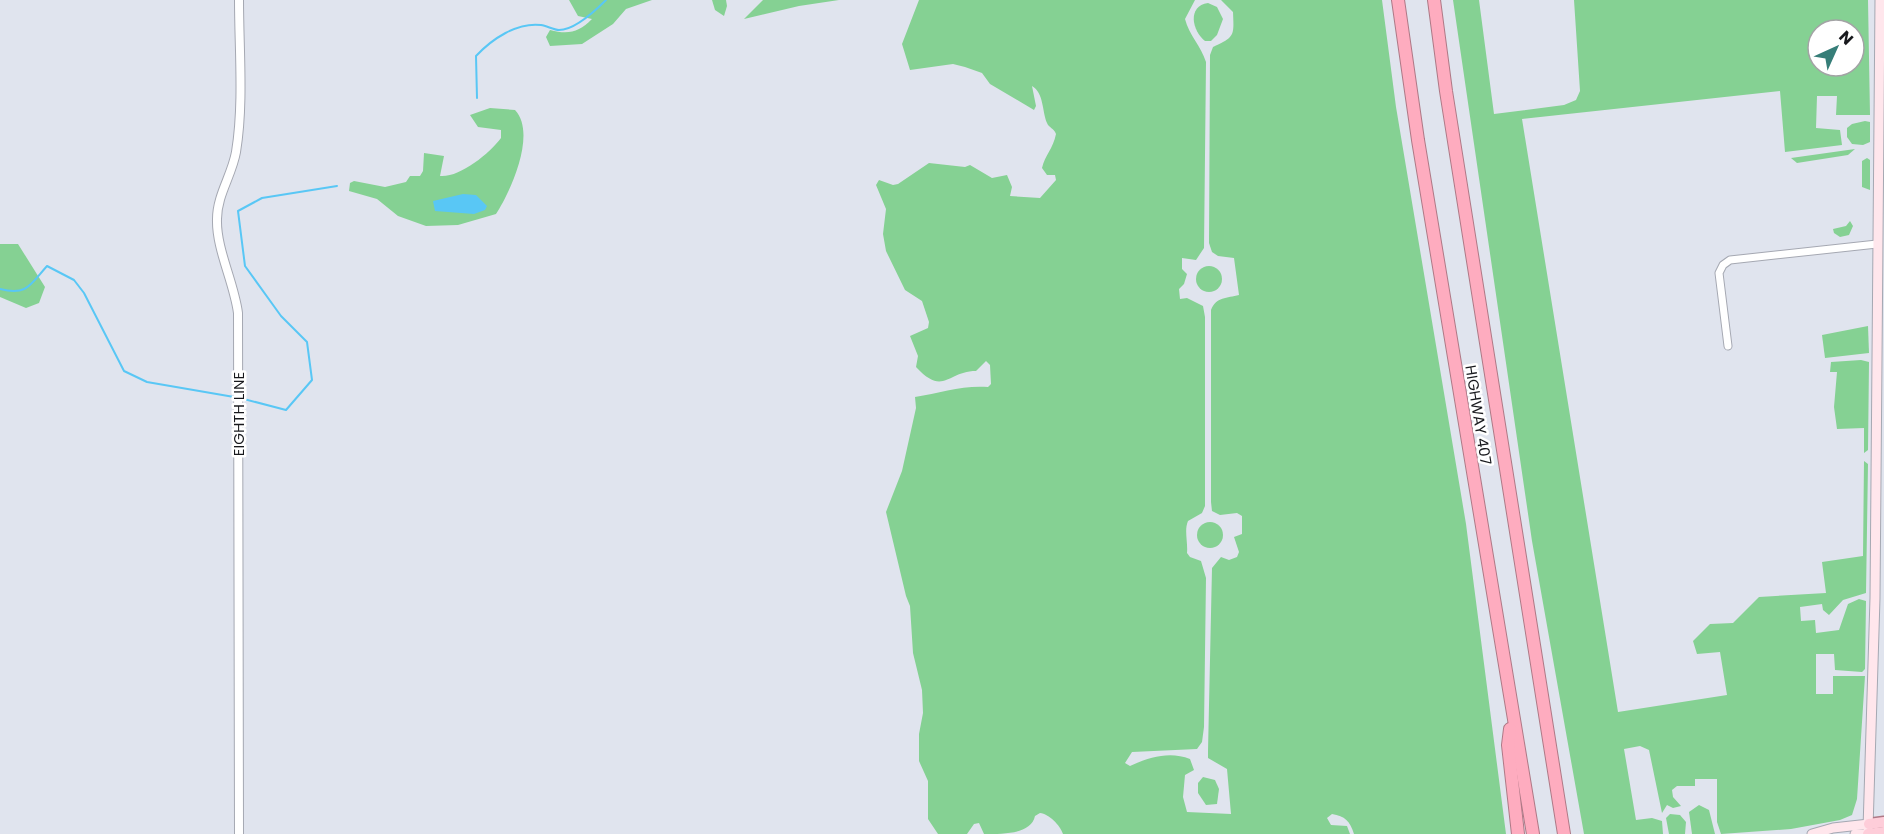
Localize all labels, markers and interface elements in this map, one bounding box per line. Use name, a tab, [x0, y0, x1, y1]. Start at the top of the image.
north arrow	[1806, 18, 1866, 78]
text: N	[1834, 25, 1859, 50]
street label: HIGHWAY 407	[1460, 364, 1497, 466]
street label: EIGHTH LINE	[228, 372, 249, 456]

